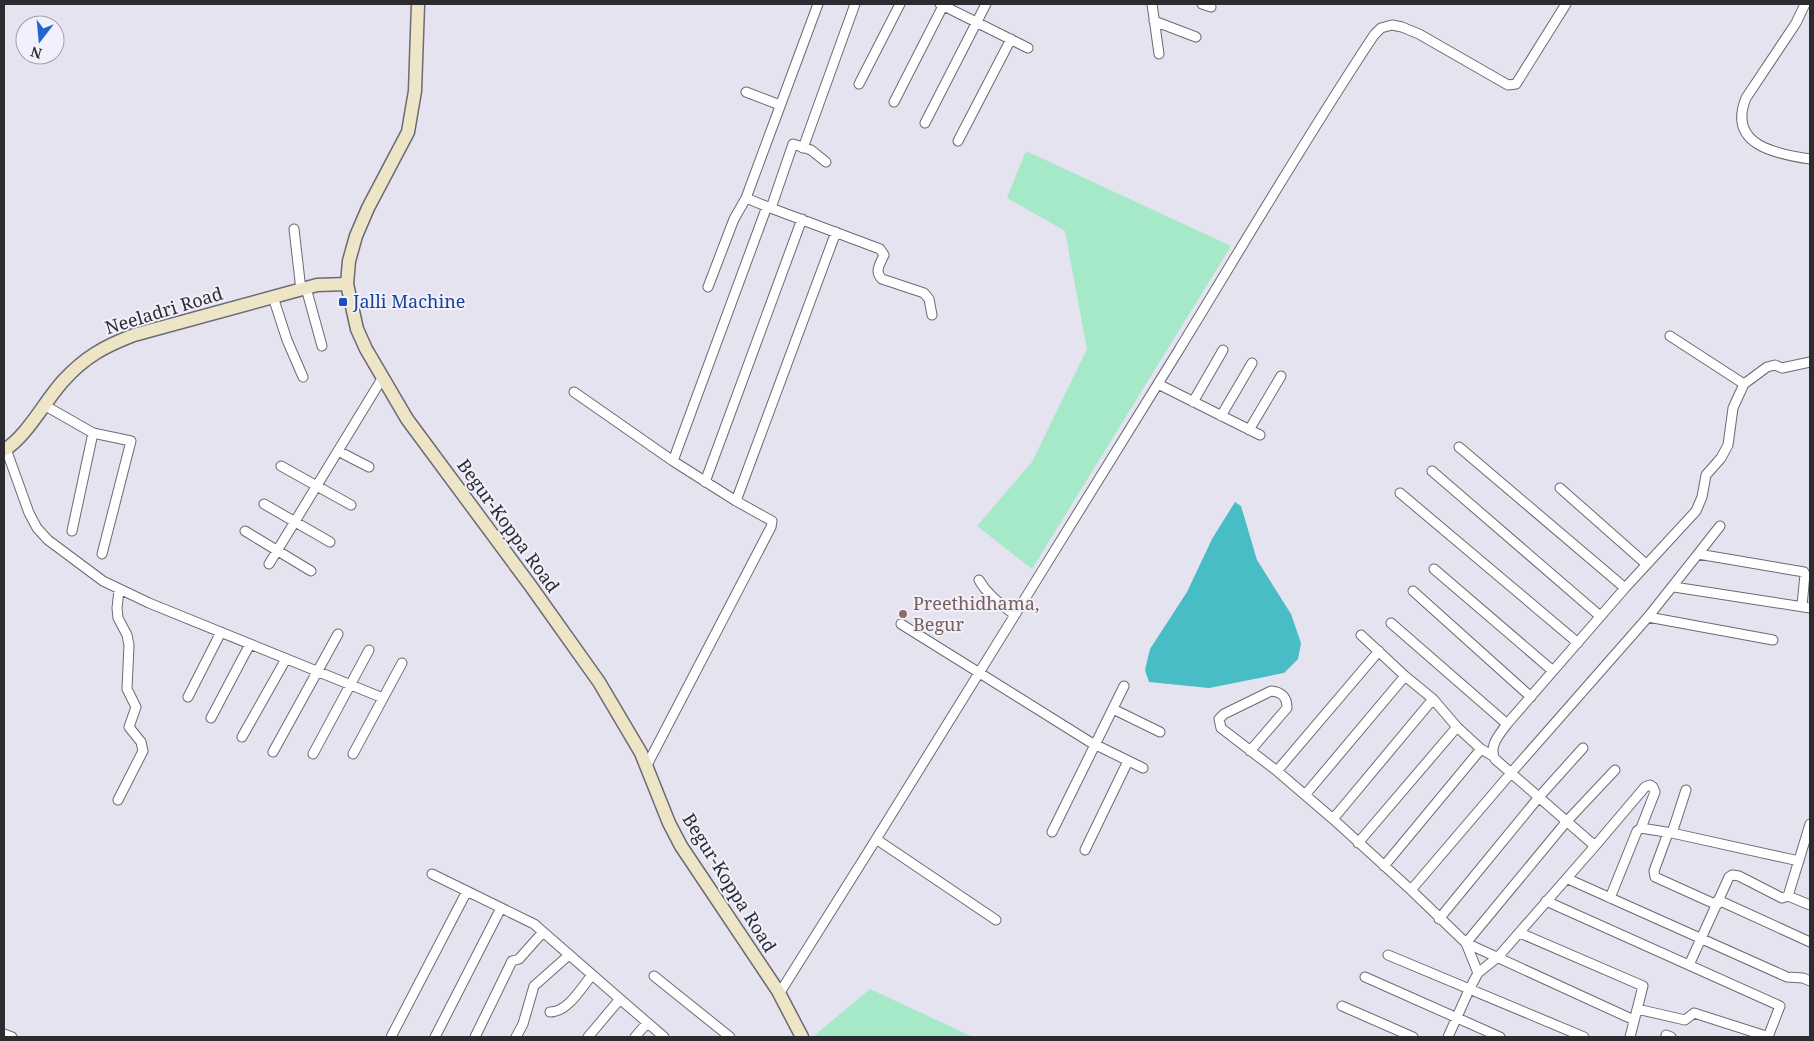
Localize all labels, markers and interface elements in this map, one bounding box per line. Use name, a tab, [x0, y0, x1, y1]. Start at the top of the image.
north arrow	[15, 15, 65, 65]
text: N	[28, 42, 44, 64]
street label: Neeladri Road	[102, 281, 226, 339]
place label: Jalli Machine	[352, 289, 465, 313]
marker: Jalli Machine	[337, 296, 349, 308]
street label: Begur-Koppa Road	[452, 454, 565, 597]
place label: Preethidhama, Begur	[913, 591, 1039, 636]
marker: Preethidhama, Begur	[897, 608, 909, 620]
street label: Begur-Koppa Road	[677, 808, 782, 956]

